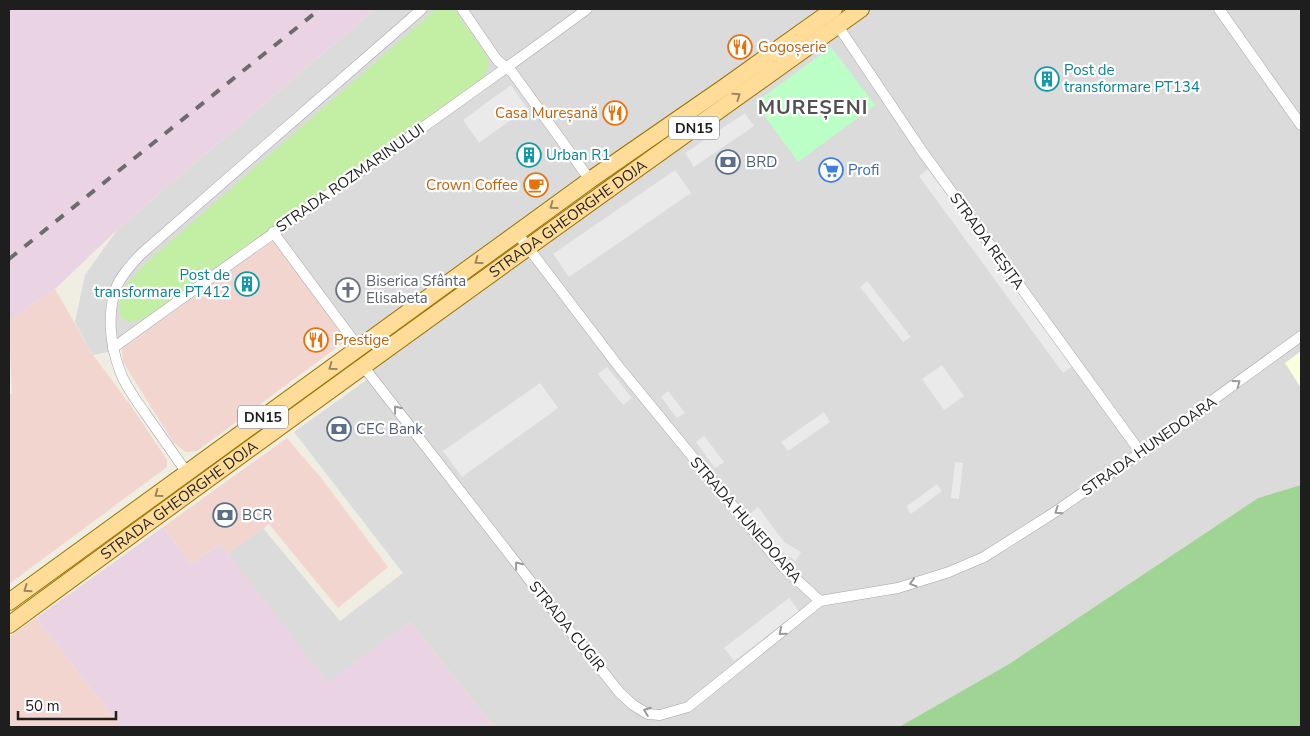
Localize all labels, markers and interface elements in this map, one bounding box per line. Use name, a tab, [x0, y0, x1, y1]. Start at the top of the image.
restaurant icon: Gogoșerie	[727, 34, 753, 60]
place label: Gogoșerie	[758, 37, 826, 57]
place label: Post de transformare PT134	[1064, 60, 1200, 97]
building icon: Post de transformare PT134	[1034, 66, 1060, 92]
one-way arrow	[731, 93, 741, 102]
district label: MUREȘENI	[758, 94, 868, 121]
restaurant icon: Casa Mureșană	[602, 100, 628, 126]
place label: Casa Mureșană	[495, 103, 598, 123]
road number: DN15	[669, 116, 719, 140]
street label: STRADA ROZMARINULUI	[272, 119, 428, 237]
building icon: Urban R1	[516, 142, 542, 168]
place label: Urban R1	[546, 145, 610, 165]
bank icon: BRD	[715, 149, 741, 175]
place label: BRD	[746, 152, 777, 172]
street label: STRADA GHEORGHE DOJA	[485, 155, 651, 282]
supermarket icon: Profi	[818, 157, 844, 183]
place label: Profi	[848, 160, 879, 180]
cafe icon: Crown Coffee	[523, 172, 549, 198]
place label: Crown Coffee	[426, 175, 518, 195]
street label: STRADA REȘIȚA	[945, 189, 1029, 293]
one-way arrow	[549, 200, 559, 209]
one-way arrow	[475, 256, 484, 264]
place label: Post de transformare PT412	[94, 265, 230, 302]
building icon: Post de transformare PT412	[234, 271, 260, 297]
place label: Biserica Sfânta Elisabeta	[366, 271, 466, 308]
church icon: Biserica Sfânta Elisabeta	[335, 277, 361, 303]
restaurant icon: Prestige	[303, 327, 329, 353]
place label: Prestige	[334, 330, 389, 350]
one-way arrow	[329, 362, 338, 370]
one-way arrow	[1231, 380, 1241, 389]
street label: STRADA HUNEDOARA	[1077, 392, 1221, 500]
road number: DN15	[238, 406, 288, 428]
one-way arrow	[394, 406, 402, 415]
bank icon: CEC Bank	[326, 416, 352, 442]
place label: CEC Bank	[356, 419, 423, 439]
street label: STRADA GHEORGHE DOJA	[96, 436, 262, 564]
street label: STRADA HUNEDOARA	[686, 453, 806, 587]
one-way arrow	[155, 488, 164, 496]
bank icon: BCR	[212, 502, 238, 528]
place label: BCR	[242, 505, 272, 525]
one-way arrow	[1054, 505, 1063, 514]
one-way arrow	[515, 562, 523, 571]
street label: STRADA CUGIR	[525, 577, 609, 675]
one-way arrow	[910, 578, 918, 588]
one-way arrow	[23, 583, 32, 592]
one-way arrow	[778, 626, 787, 635]
scale bar	[18, 688, 115, 720]
text: 50 m	[25, 696, 60, 716]
one-way arrow	[643, 707, 652, 717]

